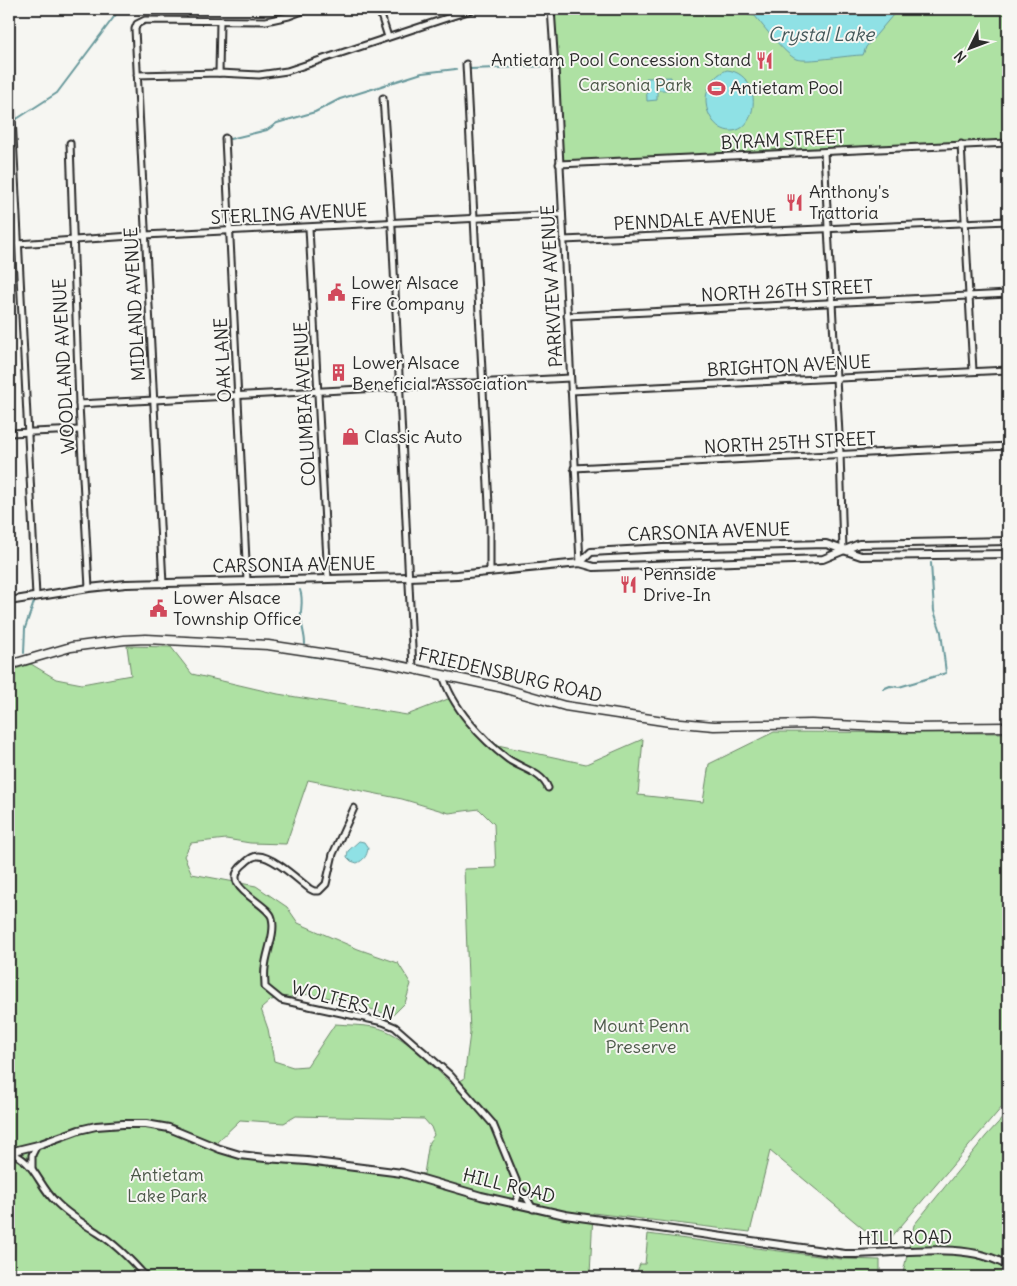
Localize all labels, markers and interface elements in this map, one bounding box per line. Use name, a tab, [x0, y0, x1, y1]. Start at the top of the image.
water label: Crystal Lake	[768, 22, 876, 46]
north arrow	[944, 22, 994, 72]
text: N	[950, 47, 970, 66]
place label: Antietam Pool Concession Stand	[491, 48, 751, 71]
restaurant icon: Antietam Pool Concession Stand	[755, 50, 775, 70]
park label: Carsonia Park	[578, 73, 692, 96]
place label: Antietam Pool	[730, 76, 843, 99]
sports icon: Antietam Pool	[706, 78, 726, 98]
street label: BYRAM STREET	[720, 125, 846, 154]
place label: Anthony's Trattoria	[809, 180, 890, 224]
restaurant icon: Anthony's Trattoria	[785, 192, 805, 212]
street label: STERLING AVENUE	[210, 198, 368, 229]
street label: PARKVIEW AVENUE	[536, 204, 567, 368]
street label: PENNDALE AVENUE	[613, 204, 777, 235]
street label: MIDLAND AVENUE	[119, 226, 150, 382]
place label: Lower Alsace Fire Company	[351, 271, 465, 315]
street label: NORTH 26TH STREET	[700, 275, 874, 306]
street label: WOODLAND AVENUE	[47, 278, 80, 454]
public building icon: Lower Alsace Fire Company	[327, 283, 347, 303]
street label: OAK LANE	[209, 317, 236, 403]
street label: COLUMBIA AVENUE	[289, 321, 320, 487]
street label: BRIGHTON AVENUE	[706, 350, 872, 381]
place label: Lower Alsace Beneficial Association	[352, 351, 527, 395]
building icon: Lower Alsace Beneficial Association	[328, 363, 348, 383]
place label: Classic Auto	[364, 425, 462, 448]
shop icon: Classic Auto	[340, 427, 360, 447]
street label: NORTH 25TH STREET	[703, 427, 877, 458]
street label: CARSONIA AVENUE	[627, 517, 791, 546]
street label: CARSONIA AVENUE	[212, 552, 376, 577]
place label: Pennside Drive-In	[643, 562, 716, 606]
restaurant icon: Pennside Drive-In	[619, 574, 639, 594]
place label: Lower Alsace Township Office	[173, 586, 301, 630]
public building icon: Lower Alsace Township Office	[149, 598, 169, 618]
street label: FRIEDENSBURG ROAD	[416, 642, 604, 707]
street label: WOLTERS LN	[289, 976, 397, 1025]
park label: Mount Penn Preserve	[593, 1014, 689, 1058]
park label: Antietam Lake Park	[127, 1163, 207, 1207]
street label: HILL ROAD	[461, 1163, 558, 1208]
street label: HILL ROAD	[858, 1225, 952, 1250]

